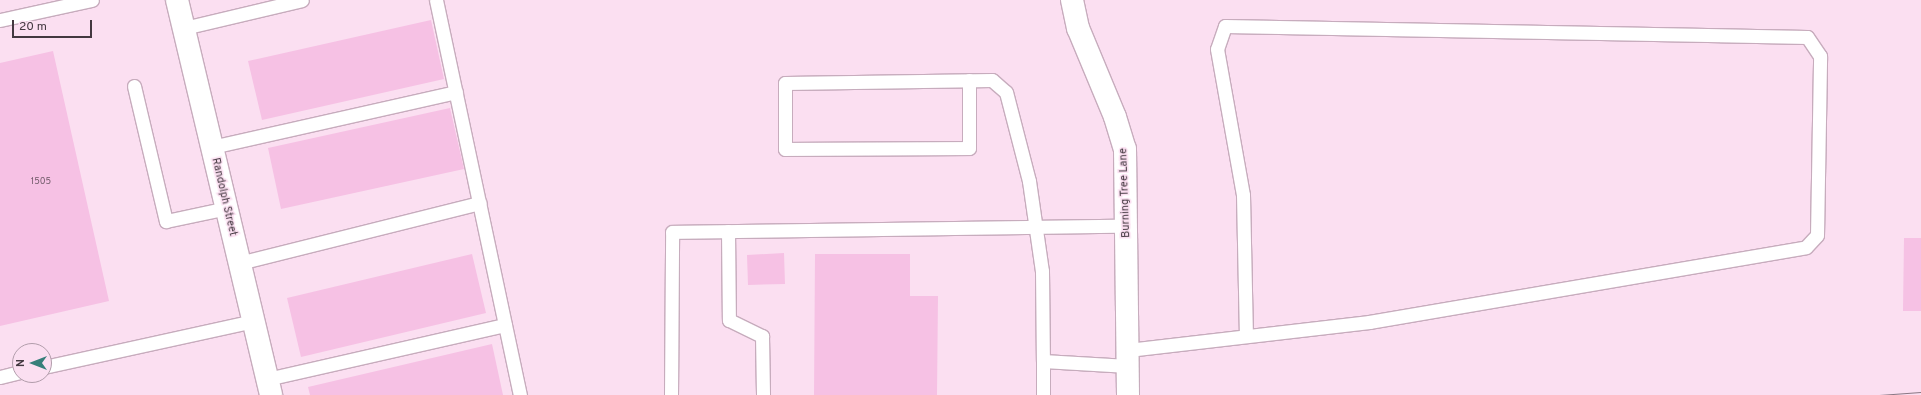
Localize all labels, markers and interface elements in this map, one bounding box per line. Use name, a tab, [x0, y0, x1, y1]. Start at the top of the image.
scale bar	[14, 12, 94, 38]
text: 20 m	[19, 19, 47, 35]
street label: Burning Tree Lane	[1117, 148, 1133, 238]
street label: Randolph Street	[209, 157, 239, 237]
house number: 1505	[31, 177, 51, 187]
north arrow	[12, 343, 52, 383]
text: N	[14, 359, 28, 367]

